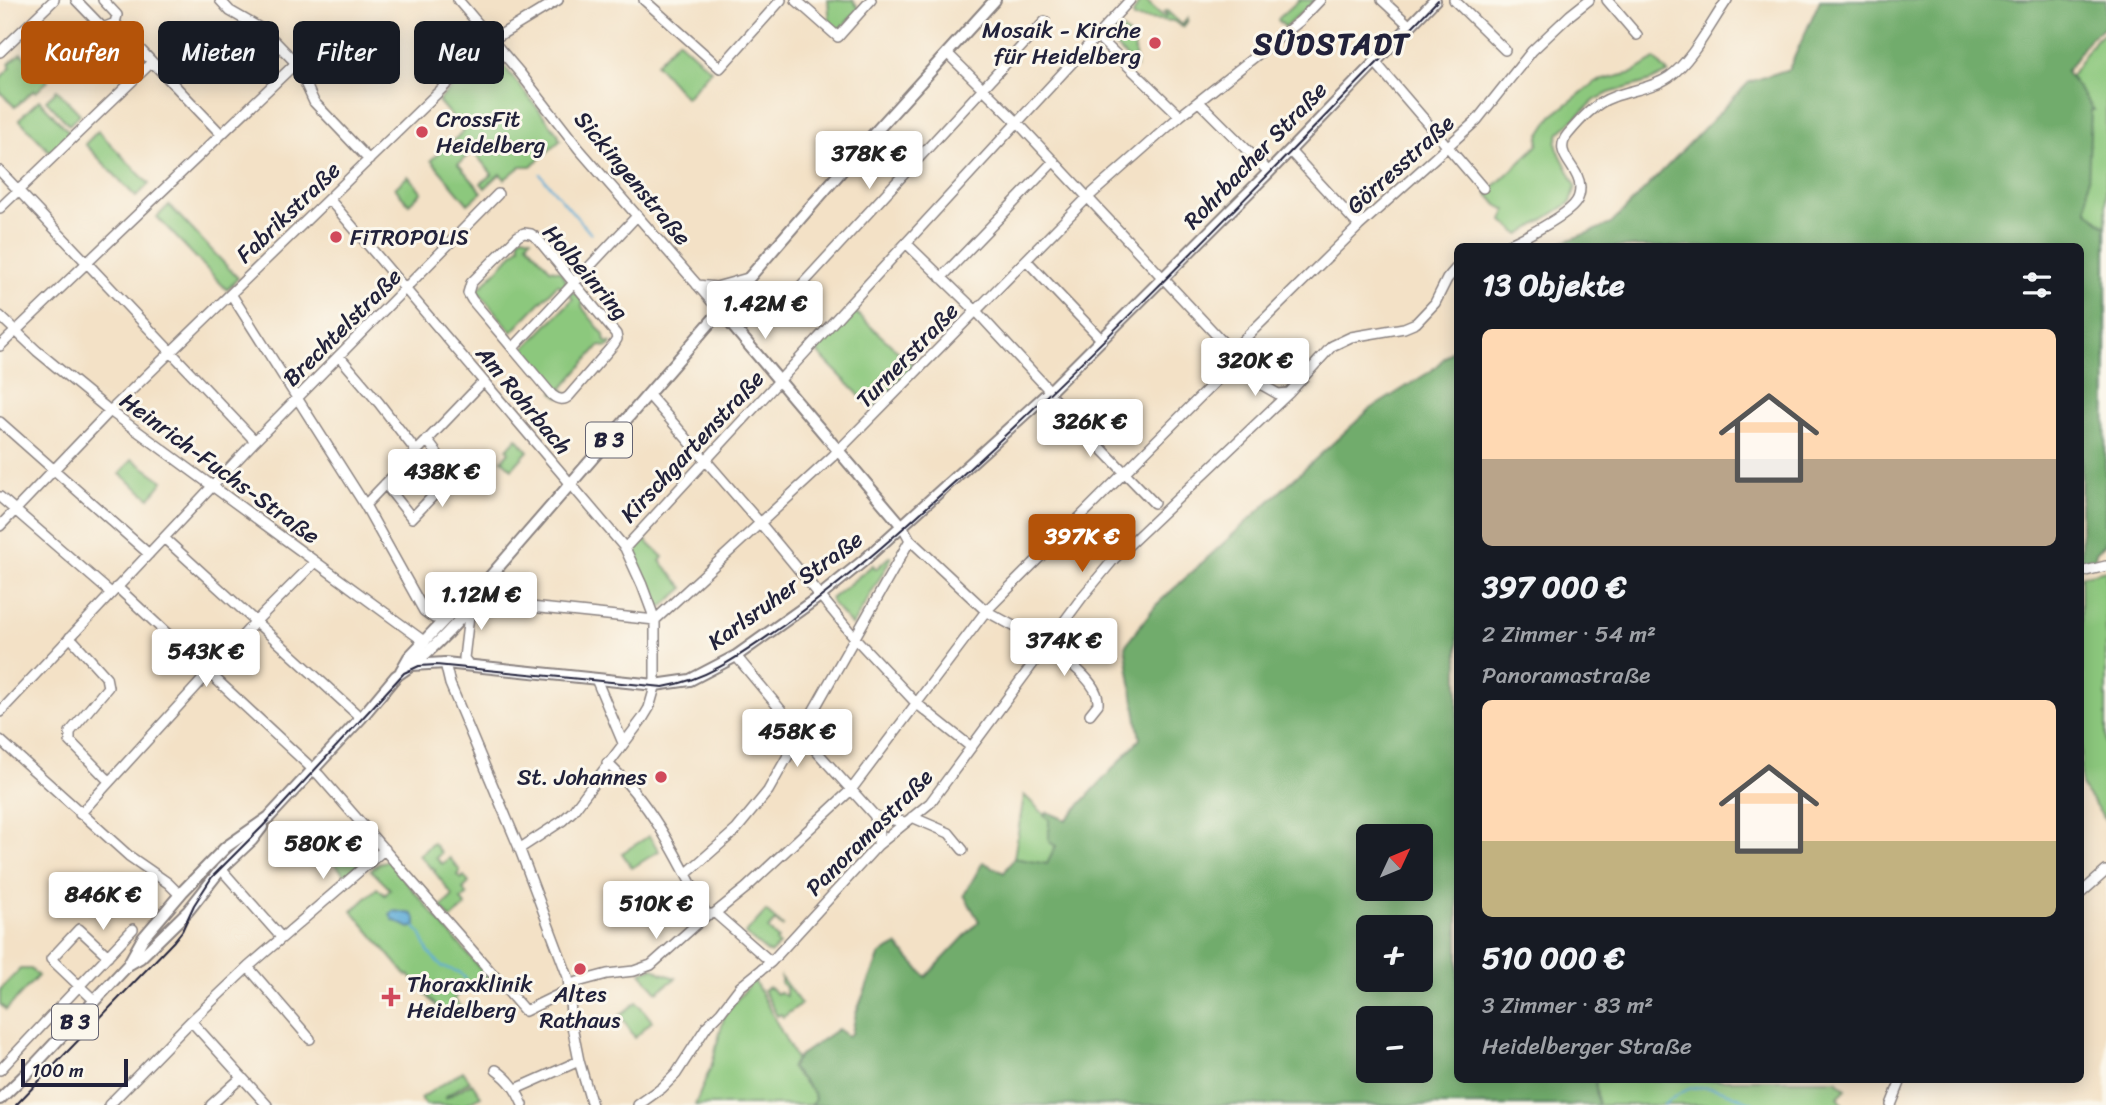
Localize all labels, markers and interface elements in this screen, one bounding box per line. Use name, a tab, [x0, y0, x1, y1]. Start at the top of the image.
place label: Mosaik - Kirche für Heidelberg	[982, 10, 1141, 77]
district label: SÜDSTADT	[1252, 17, 1411, 71]
chip: Kaufen	[21, 21, 144, 84]
chip: Mieten	[158, 21, 279, 84]
chip: Filter	[293, 21, 400, 84]
chip: Neu	[414, 21, 504, 84]
marker: Mosaik - Kirche für Heidelberg	[1147, 35, 1163, 51]
street label: Rohrbacher Straße	[1173, 71, 1338, 239]
place label: CrossFit Heidelberg	[436, 99, 546, 166]
street label: Sickingenstraße	[563, 101, 702, 255]
street label: Görresstraße	[1337, 104, 1464, 225]
marker: CrossFit Heidelberg	[414, 124, 430, 140]
pin: 378K €	[812, 132, 926, 191]
text: 378K €	[832, 133, 906, 174]
street label: Fabrikstraße	[226, 151, 351, 274]
street label: Holbeinring	[532, 215, 640, 330]
place label: FiTROPOLIS	[350, 217, 469, 258]
marker: FiTROPOLIS	[328, 229, 344, 245]
street label: Brechtelstraße	[273, 258, 412, 397]
text: 13 Objekte	[1482, 258, 1625, 312]
icon: filters	[2018, 266, 2056, 304]
pin: 1.42M €	[700, 282, 830, 341]
text: 1.42M €	[723, 283, 807, 324]
street label: Turnerstraße	[846, 292, 969, 418]
street label: Am Rohrbach	[464, 335, 582, 465]
pin: 320K €	[1198, 338, 1312, 398]
text: 320K €	[1217, 340, 1293, 381]
street label: Kirschgartenstraße	[610, 360, 775, 533]
icon: home	[1706, 375, 1832, 501]
street label: Heinrich-Fuchs-Straße	[111, 381, 329, 556]
pin: 326K €	[1033, 400, 1147, 459]
text: 326K €	[1053, 401, 1127, 442]
road number: B 3	[586, 422, 632, 458]
pin: 438K €	[385, 449, 499, 509]
text: 438K €	[404, 451, 480, 492]
pin: 397K €	[1025, 514, 1139, 574]
text: 397K €	[1044, 516, 1120, 557]
street label: Karlsruher Straße	[699, 520, 872, 661]
text: 397 000 €	[1482, 560, 1626, 614]
pin: 1.12M €	[416, 572, 546, 632]
text: 1.12M €	[441, 574, 521, 615]
text: 2 Zimmer · 54 m²	[1482, 614, 1656, 655]
pin: 374K €	[1007, 618, 1121, 678]
text: 374K €	[1026, 620, 1102, 661]
pin: 543K €	[149, 630, 263, 689]
text: 543K €	[168, 631, 244, 672]
text: Panoramastraße	[1482, 655, 1650, 696]
pin: 458K €	[740, 710, 854, 769]
text: 458K €	[758, 711, 836, 752]
icon: home	[1706, 746, 1832, 872]
place label: St. Johannes	[517, 757, 647, 798]
street label: Panoramastraße	[795, 758, 943, 906]
marker: St. Johannes	[653, 769, 669, 785]
pin: 580K €	[266, 822, 380, 881]
text: 580K €	[284, 823, 362, 864]
north arrow	[1356, 824, 1433, 901]
map controls	[1356, 824, 1433, 1083]
pin: 846K €	[46, 872, 160, 932]
text: 846K €	[65, 874, 141, 915]
pin: 510K €	[599, 881, 713, 941]
text: 510K €	[619, 883, 693, 924]
button: +	[1356, 915, 1433, 992]
text: 510 000 €	[1482, 931, 1625, 985]
marker: Altes Rathaus	[572, 961, 588, 977]
place label: Thoraxklinik Heidelberg	[407, 964, 533, 1031]
place label: Altes Rathaus	[540, 974, 621, 1041]
text: 3 Zimmer · 83 m²	[1482, 985, 1653, 1026]
marker: Thoraxklinik Heidelberg	[381, 987, 401, 1007]
road number: B 3	[52, 1004, 98, 1040]
button: −	[1356, 1006, 1433, 1083]
text: Heidelberger Straße	[1482, 1026, 1692, 1067]
text: 100 m	[32, 1054, 84, 1087]
scale bar	[21, 1056, 128, 1088]

